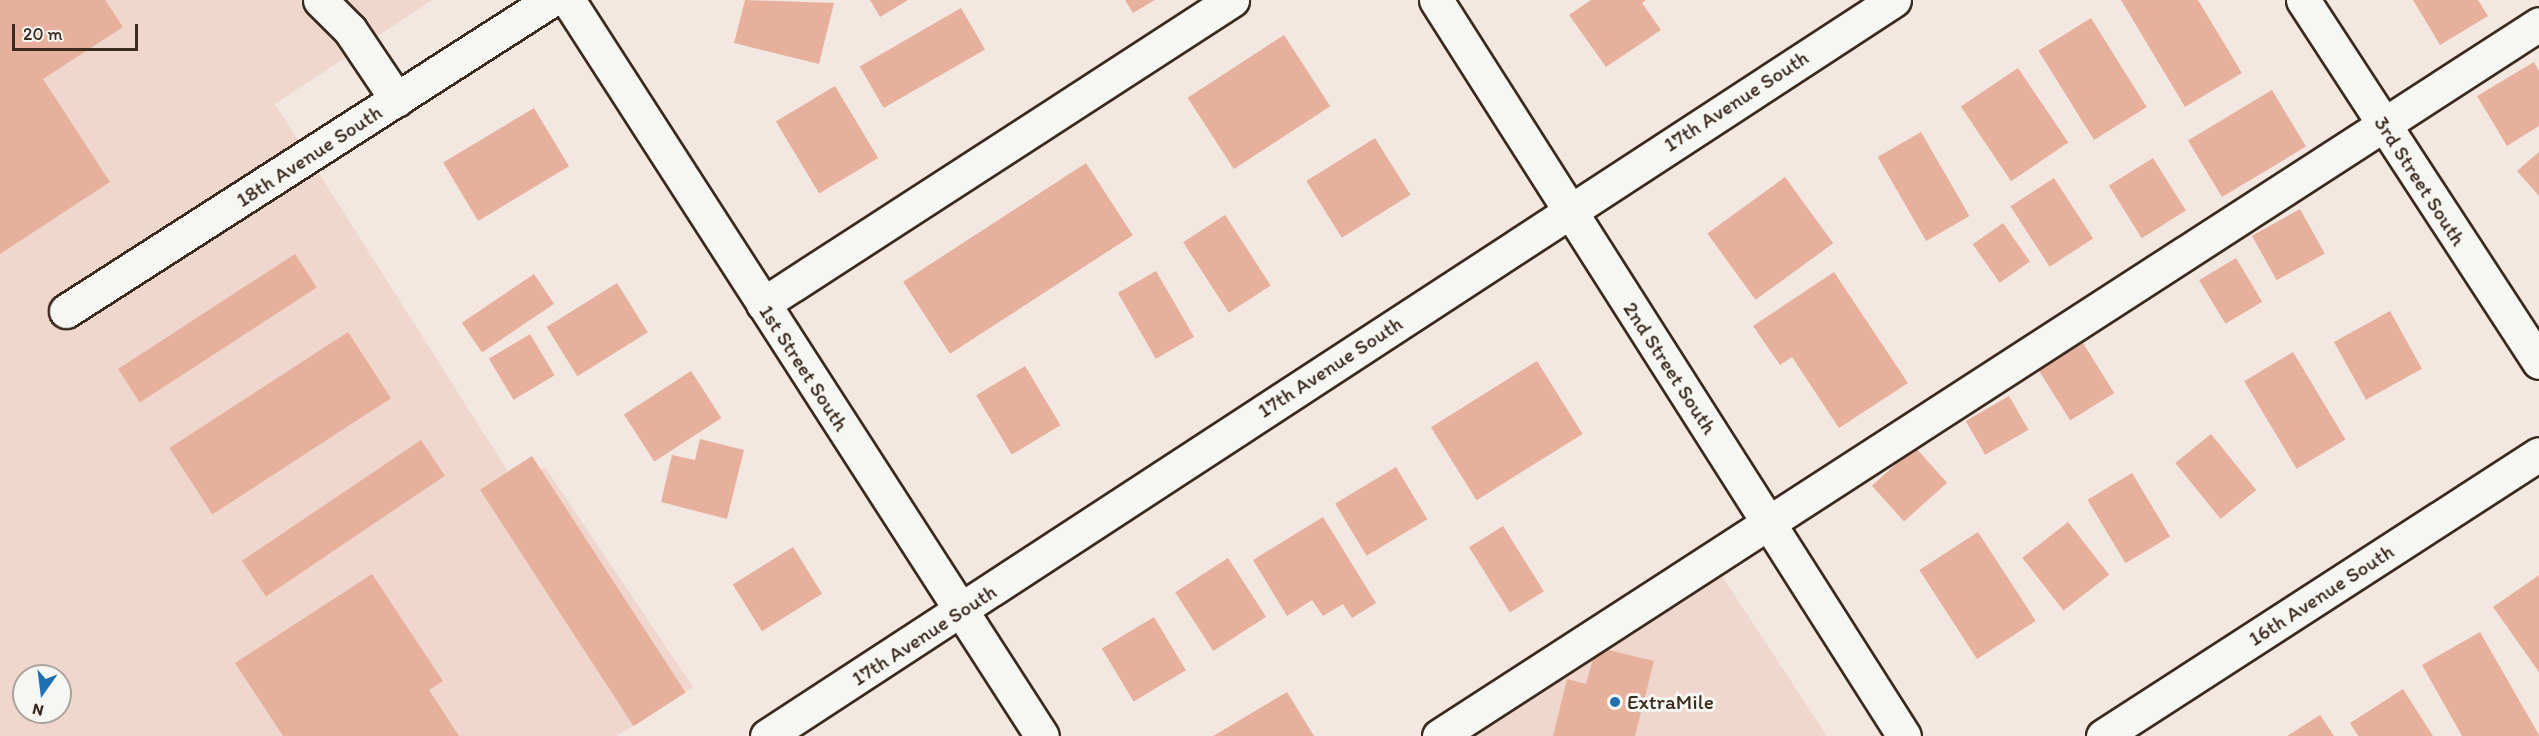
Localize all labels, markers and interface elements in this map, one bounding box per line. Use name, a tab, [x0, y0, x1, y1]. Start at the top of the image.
scale bar	[15, 12, 141, 50]
text: 20 m	[23, 23, 63, 45]
street label: 17th Avenue South	[1659, 45, 1813, 157]
street label: 18th Avenue South	[232, 100, 386, 212]
street label: 3rd Street South	[2369, 112, 2471, 250]
street label: 2nd Street South	[1618, 298, 1722, 438]
street label: 1st Street South	[754, 301, 854, 435]
street label: 17th Avenue South	[1253, 311, 1407, 423]
street label: 16th Avenue South	[2244, 539, 2398, 651]
street label: 17th Avenue South	[847, 579, 1001, 691]
north arrow	[12, 664, 72, 724]
place label: ExtraMile	[1627, 689, 1714, 715]
marker: ExtraMile	[1608, 695, 1622, 709]
text: N	[30, 699, 46, 721]

